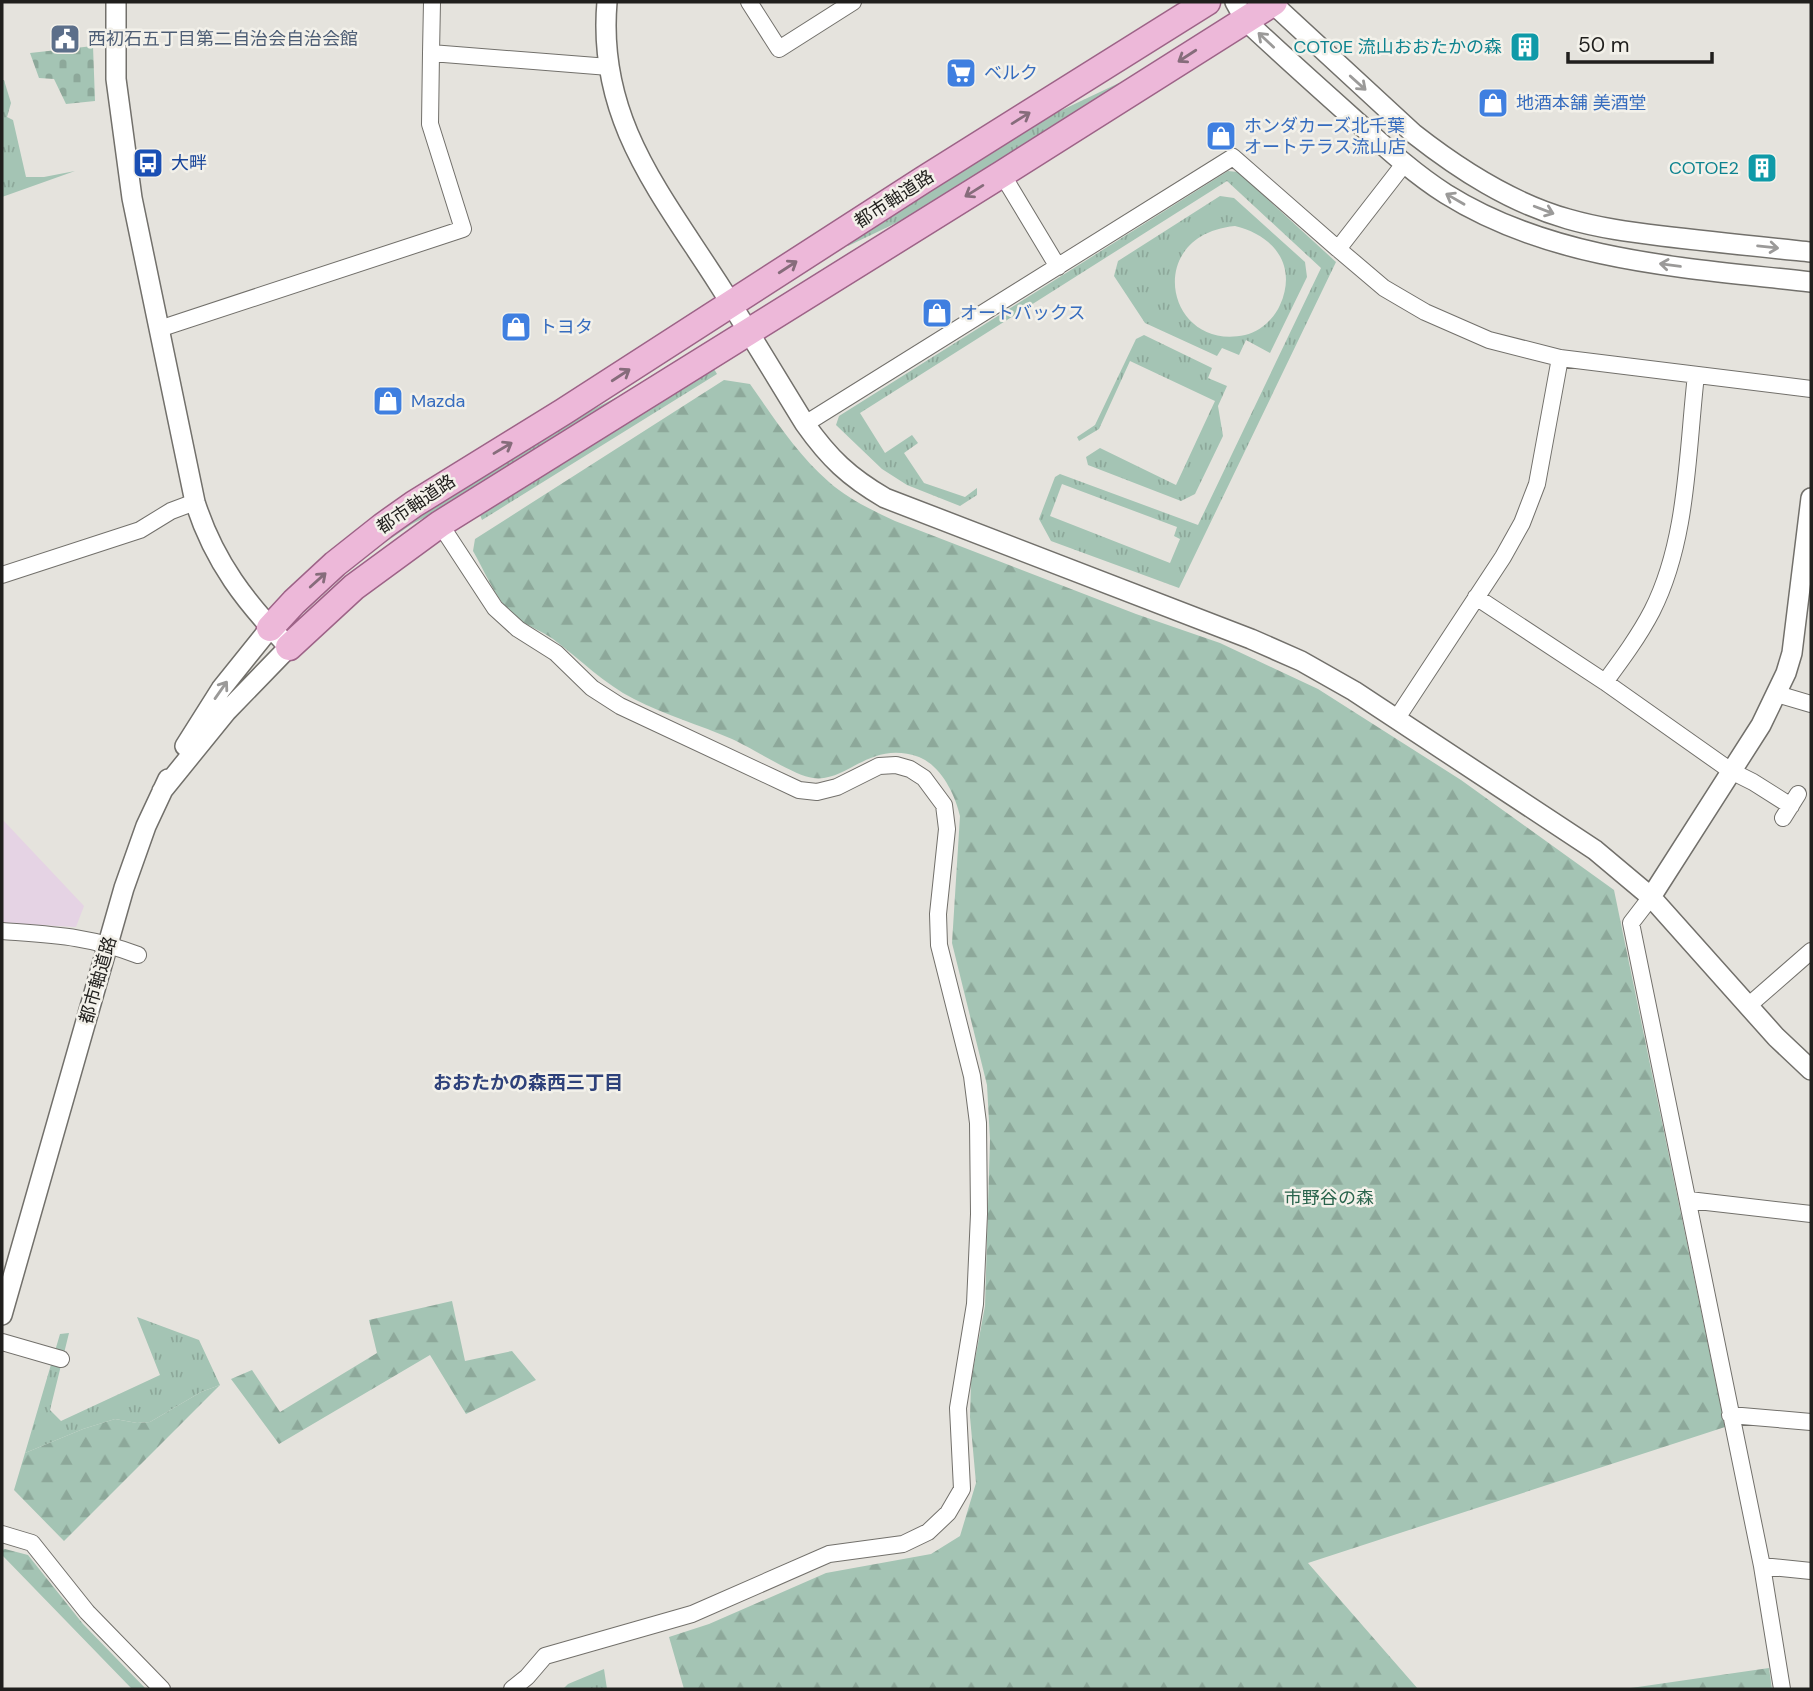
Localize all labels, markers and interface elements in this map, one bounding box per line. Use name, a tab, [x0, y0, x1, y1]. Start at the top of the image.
scale bar	[1568, 21, 1712, 65]
public building icon: 西初石五丁目第二自治会自治会館	[48, 22, 82, 56]
place label: 西初石五丁目第二自治会自治会館	[88, 27, 358, 51]
building icon: COTOE 流山おおたかの森	[1508, 30, 1542, 64]
one-way arrow	[1258, 31, 1275, 48]
text: 50 m	[1578, 31, 1629, 59]
place label: COTOE 流山おおたかの森	[1293, 35, 1502, 59]
one-way arrow	[1178, 49, 1197, 63]
supermarket icon: ベルク	[944, 56, 978, 90]
place label: ベルク	[984, 61, 1038, 85]
one-way arrow	[1349, 75, 1367, 91]
shop icon: 地酒本舗 美酒堂	[1476, 86, 1510, 120]
place label: 地酒本舗 美酒堂	[1516, 91, 1647, 115]
one-way arrow	[1011, 111, 1031, 125]
place label: ホンダカーズ北千葉 オートテラス流山店	[1244, 114, 1406, 159]
shop icon: ホンダカーズ北千葉 オートテラス流山店	[1204, 119, 1238, 153]
bus stop icon: 大畔	[131, 146, 165, 180]
place label: 大畔	[171, 151, 207, 175]
building icon: COTOE2	[1745, 151, 1779, 185]
place label: COTOE2	[1669, 156, 1739, 180]
street label: 都市軸道路	[850, 164, 938, 234]
one-way arrow	[965, 185, 985, 199]
one-way arrow	[1445, 192, 1465, 206]
one-way arrow	[1533, 205, 1555, 218]
one-way arrow	[1756, 241, 1779, 254]
one-way arrow	[1660, 259, 1682, 272]
one-way arrow	[778, 260, 797, 275]
shop icon: オートバックス	[920, 296, 954, 330]
place label: オートバックス	[960, 301, 1085, 325]
shop icon: トヨタ	[499, 310, 533, 344]
place label: トヨタ	[539, 315, 593, 339]
one-way arrow	[610, 368, 630, 382]
shop icon: Mazda	[371, 384, 405, 418]
place label: Mazda	[411, 389, 465, 413]
one-way arrow	[493, 441, 513, 455]
street label: 都市軸道路	[372, 469, 460, 539]
one-way arrow	[309, 571, 326, 588]
one-way arrow	[214, 681, 228, 700]
street label: 都市軸道路	[74, 933, 122, 1027]
district label: おおたかの森西三丁目	[433, 1070, 623, 1095]
park label: 市野谷の森	[1284, 1186, 1374, 1210]

